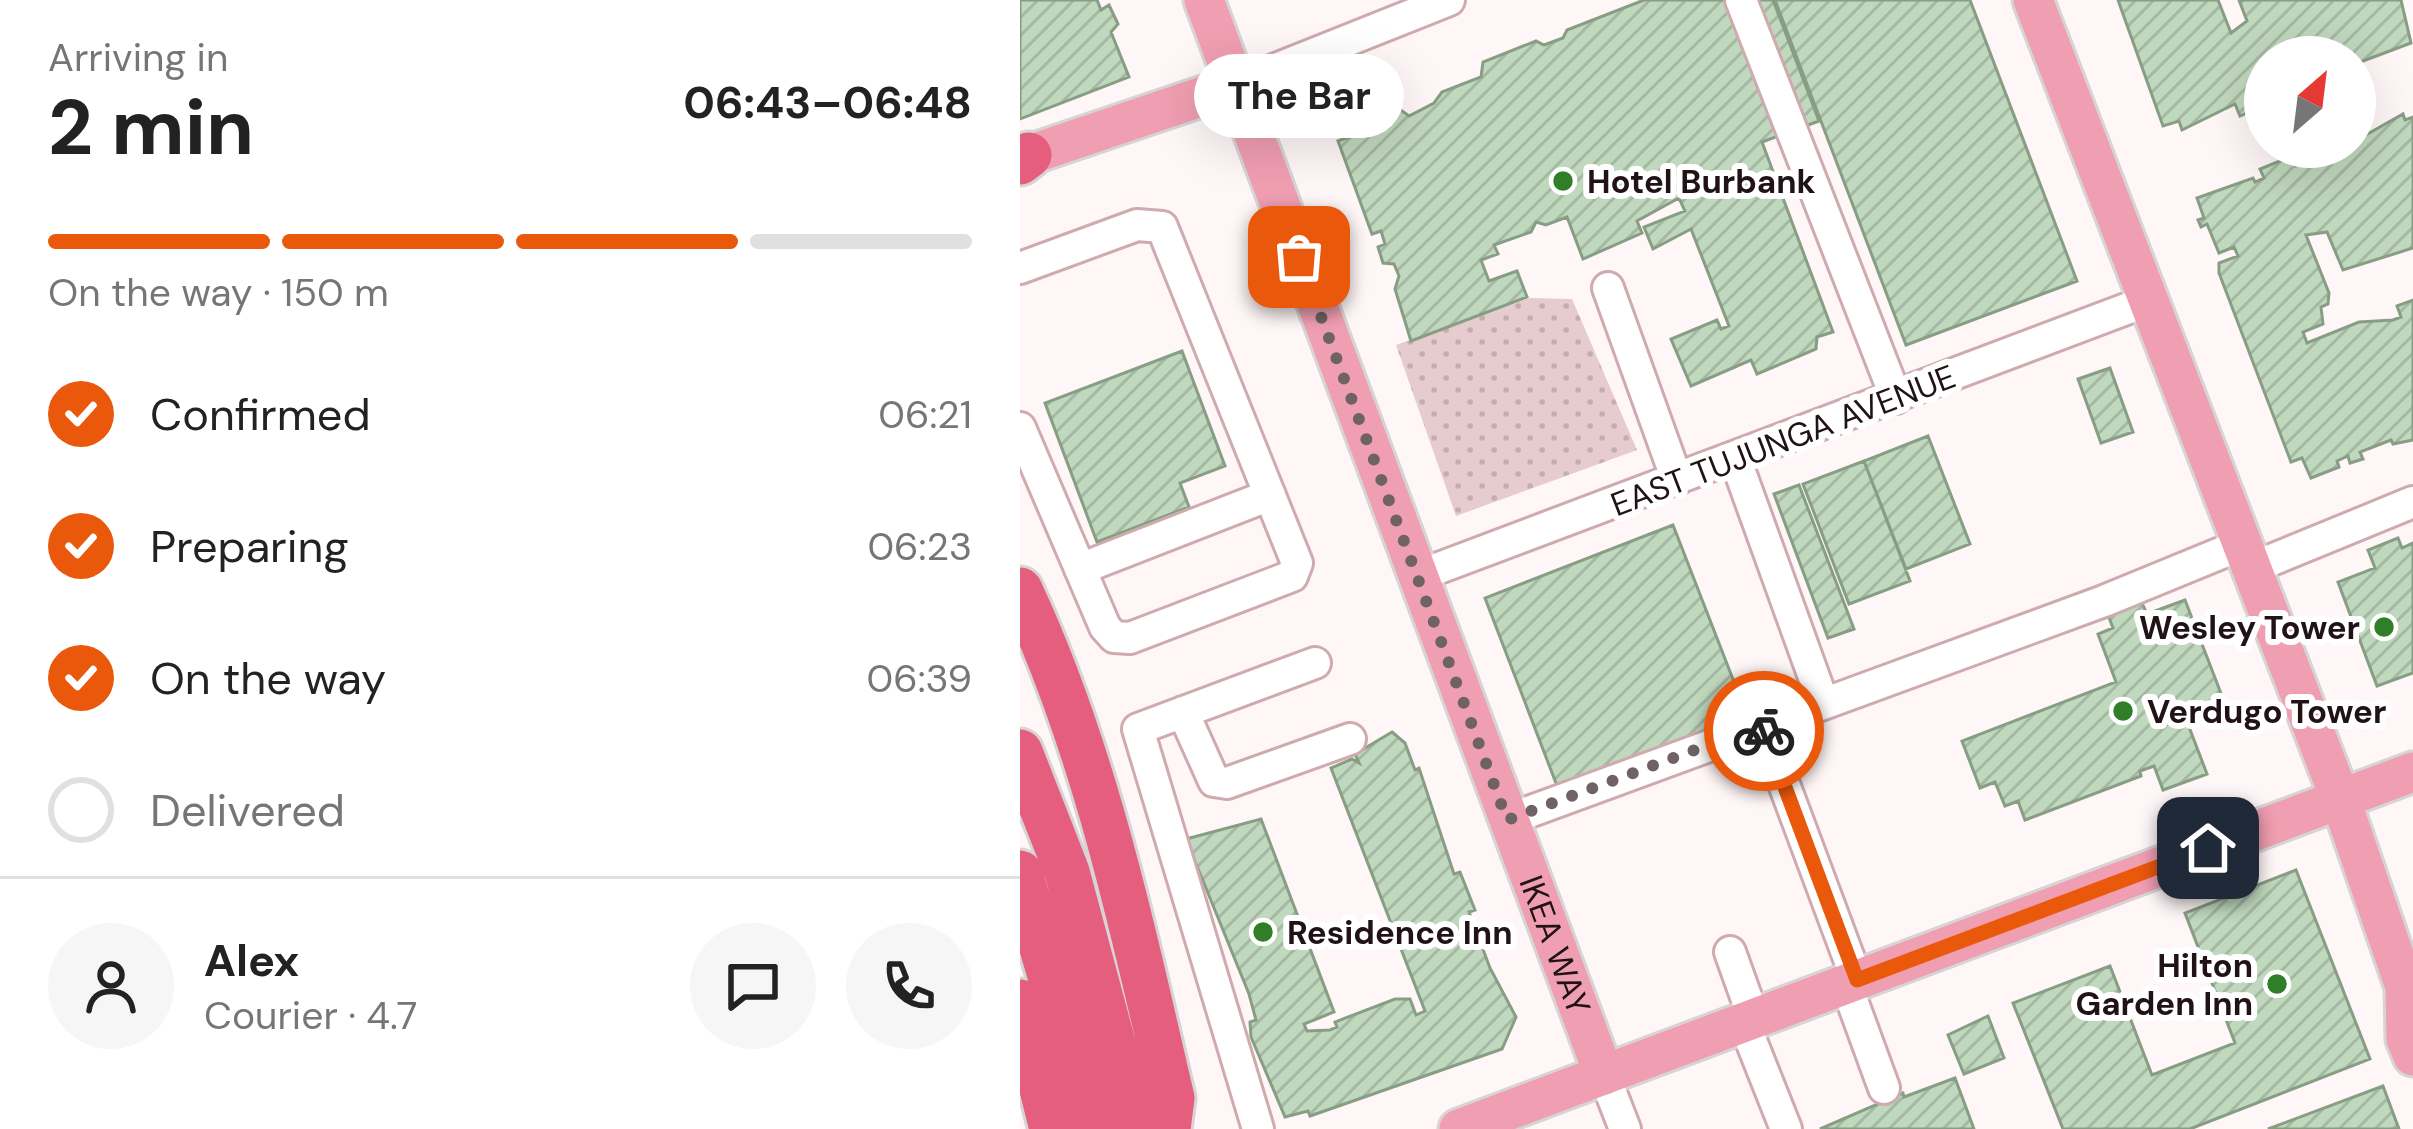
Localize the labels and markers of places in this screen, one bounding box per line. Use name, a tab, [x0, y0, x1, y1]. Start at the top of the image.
callout: The Bar	[1194, 53, 1404, 137]
place label: Hotel Burbank	[1587, 160, 1816, 203]
marker: Hotel Burbank	[1550, 168, 1576, 194]
pin	[1248, 206, 1350, 308]
place label: Wesley Tower	[2139, 606, 2360, 649]
marker: Wesley Tower	[2371, 614, 2397, 640]
place label: Verdugo Tower	[2147, 690, 2386, 733]
marker: Verdugo Tower	[2110, 698, 2136, 724]
pin	[2157, 797, 2259, 899]
place label: Residence Inn	[1287, 911, 1513, 954]
marker: Residence Inn	[1250, 919, 1276, 945]
place label: Hilton Garden Inn	[2075, 944, 2253, 1025]
marker: Hilton Garden Inn	[2264, 971, 2290, 997]

